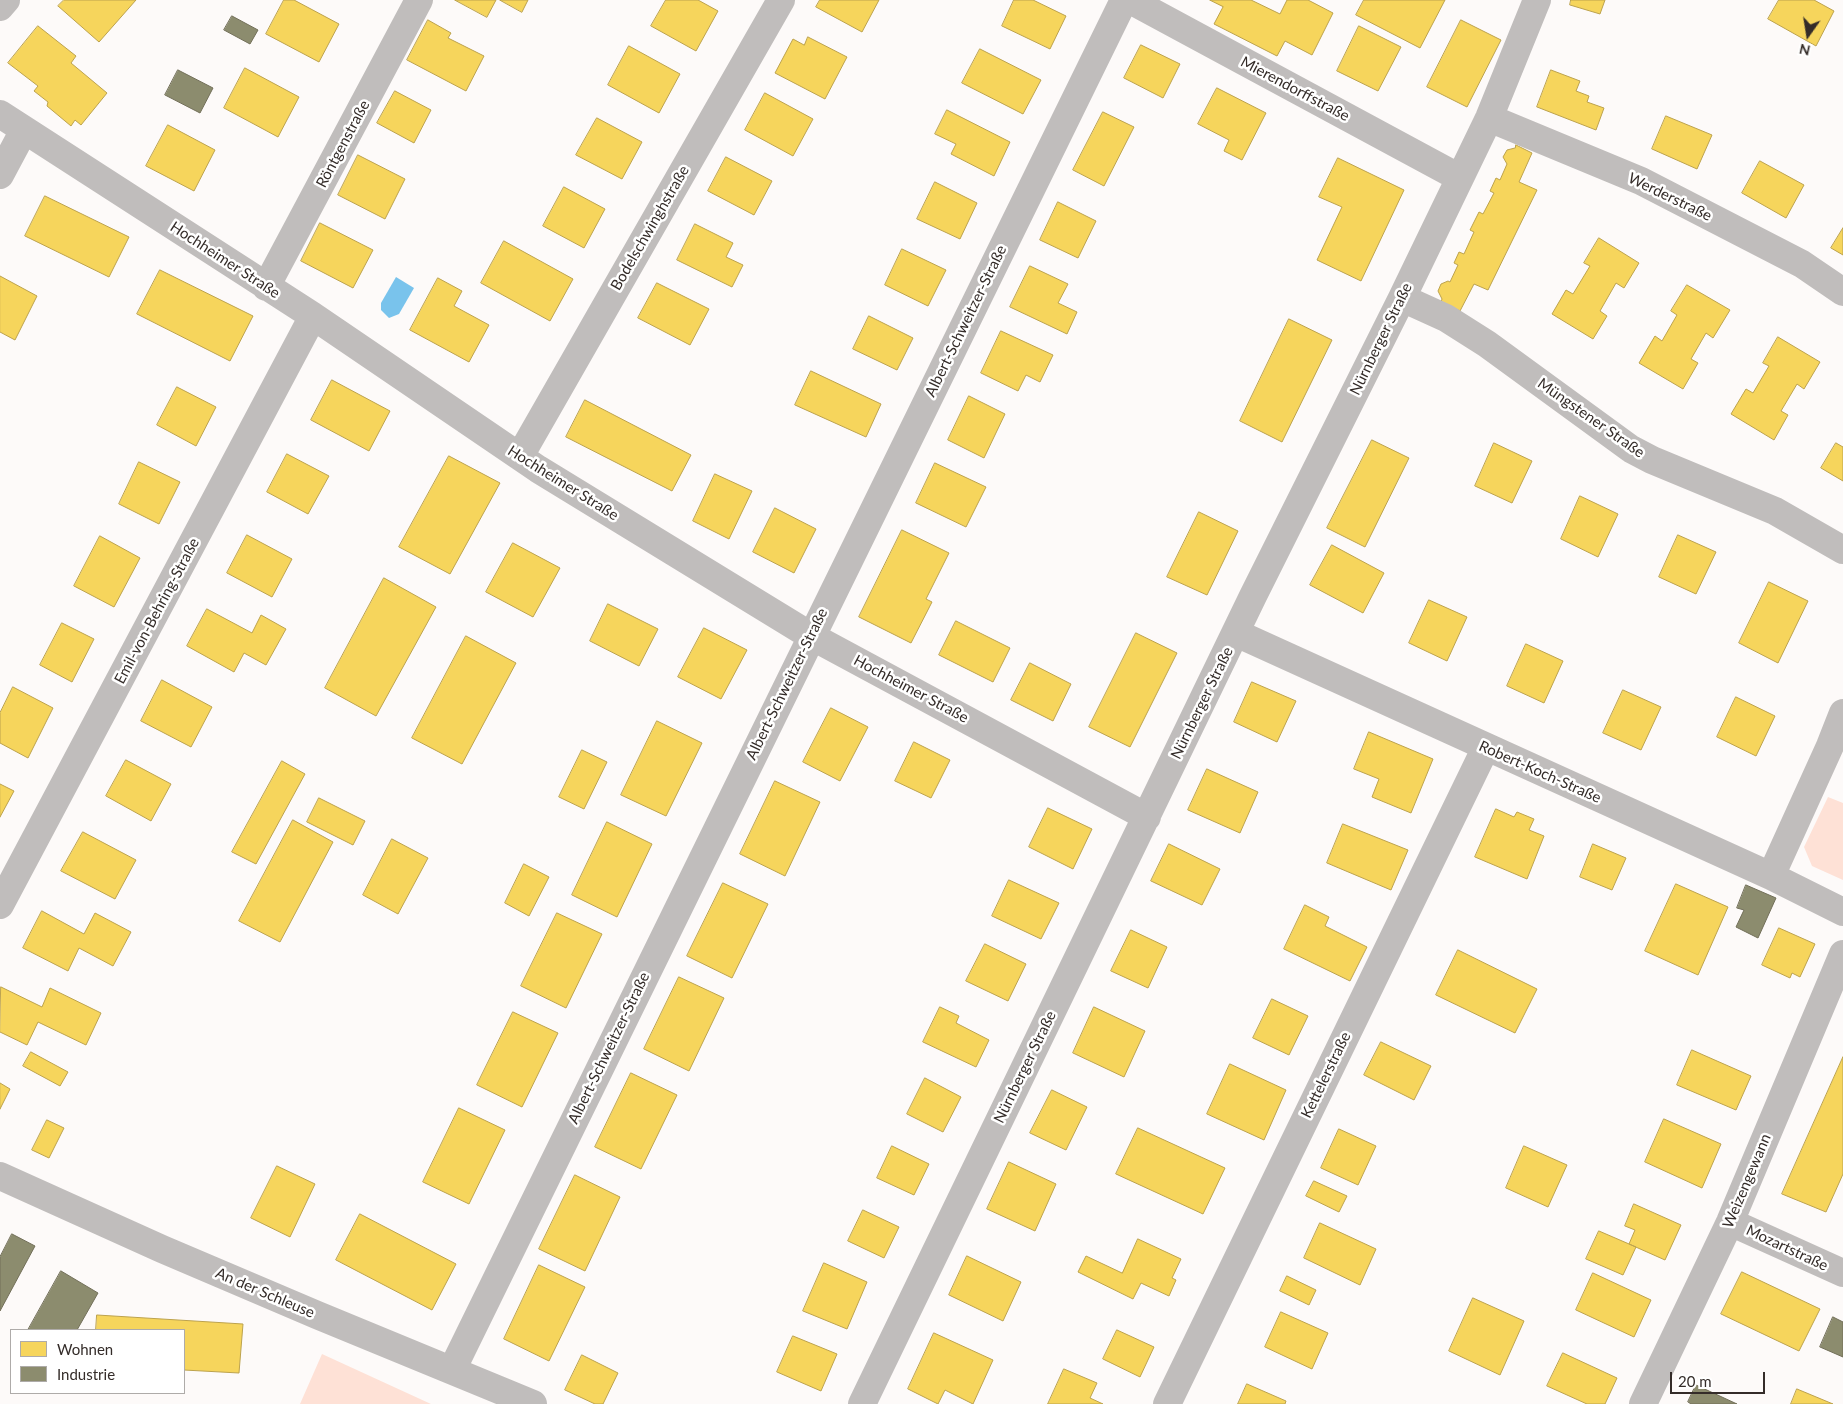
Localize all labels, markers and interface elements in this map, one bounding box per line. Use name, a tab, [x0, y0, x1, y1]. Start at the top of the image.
north arrow	[1783, 10, 1833, 60]
text: N	[1797, 41, 1812, 60]
street label: Mierendorffstraße	[1238, 53, 1352, 125]
street label: Röntgenstraße	[312, 97, 374, 191]
street label: Bodelschwinghstraße	[607, 162, 693, 294]
street label: Werderstraße	[1625, 169, 1715, 225]
street label: Hochheimer Straße	[167, 218, 283, 302]
street label: Albert-Schweitzer-Straße	[921, 242, 1011, 400]
street label: Nürnberger Straße	[1346, 280, 1416, 398]
street label: Müngstener Straße	[1534, 374, 1648, 462]
street label: Hochheimer Straße	[504, 442, 622, 524]
street label: Emil-von-Behring-Straße	[111, 535, 203, 687]
street label: Albert-Schweitzer-Straße	[742, 605, 832, 763]
street label: Nürnberger Straße	[1167, 644, 1237, 762]
street label: Hochheimer Straße	[851, 651, 971, 727]
street label: Robert-Koch-Straße	[1476, 737, 1604, 807]
street label: Albert-Schweitzer-Straße	[564, 969, 654, 1127]
street label: Nürnberger Straße	[990, 1008, 1060, 1126]
street label: Kettelerstraße	[1297, 1029, 1355, 1121]
street label: Weizengewann	[1719, 1131, 1775, 1231]
street label: Mozartstraße	[1743, 1221, 1831, 1275]
street label: An der Schleuse	[213, 1264, 317, 1322]
legend	[10, 1329, 185, 1394]
text: Wohnen	[57, 1340, 113, 1358]
scale bar	[1673, 1362, 1768, 1394]
text: Industrie	[57, 1365, 115, 1383]
text: 20 m	[1678, 1372, 1712, 1390]

